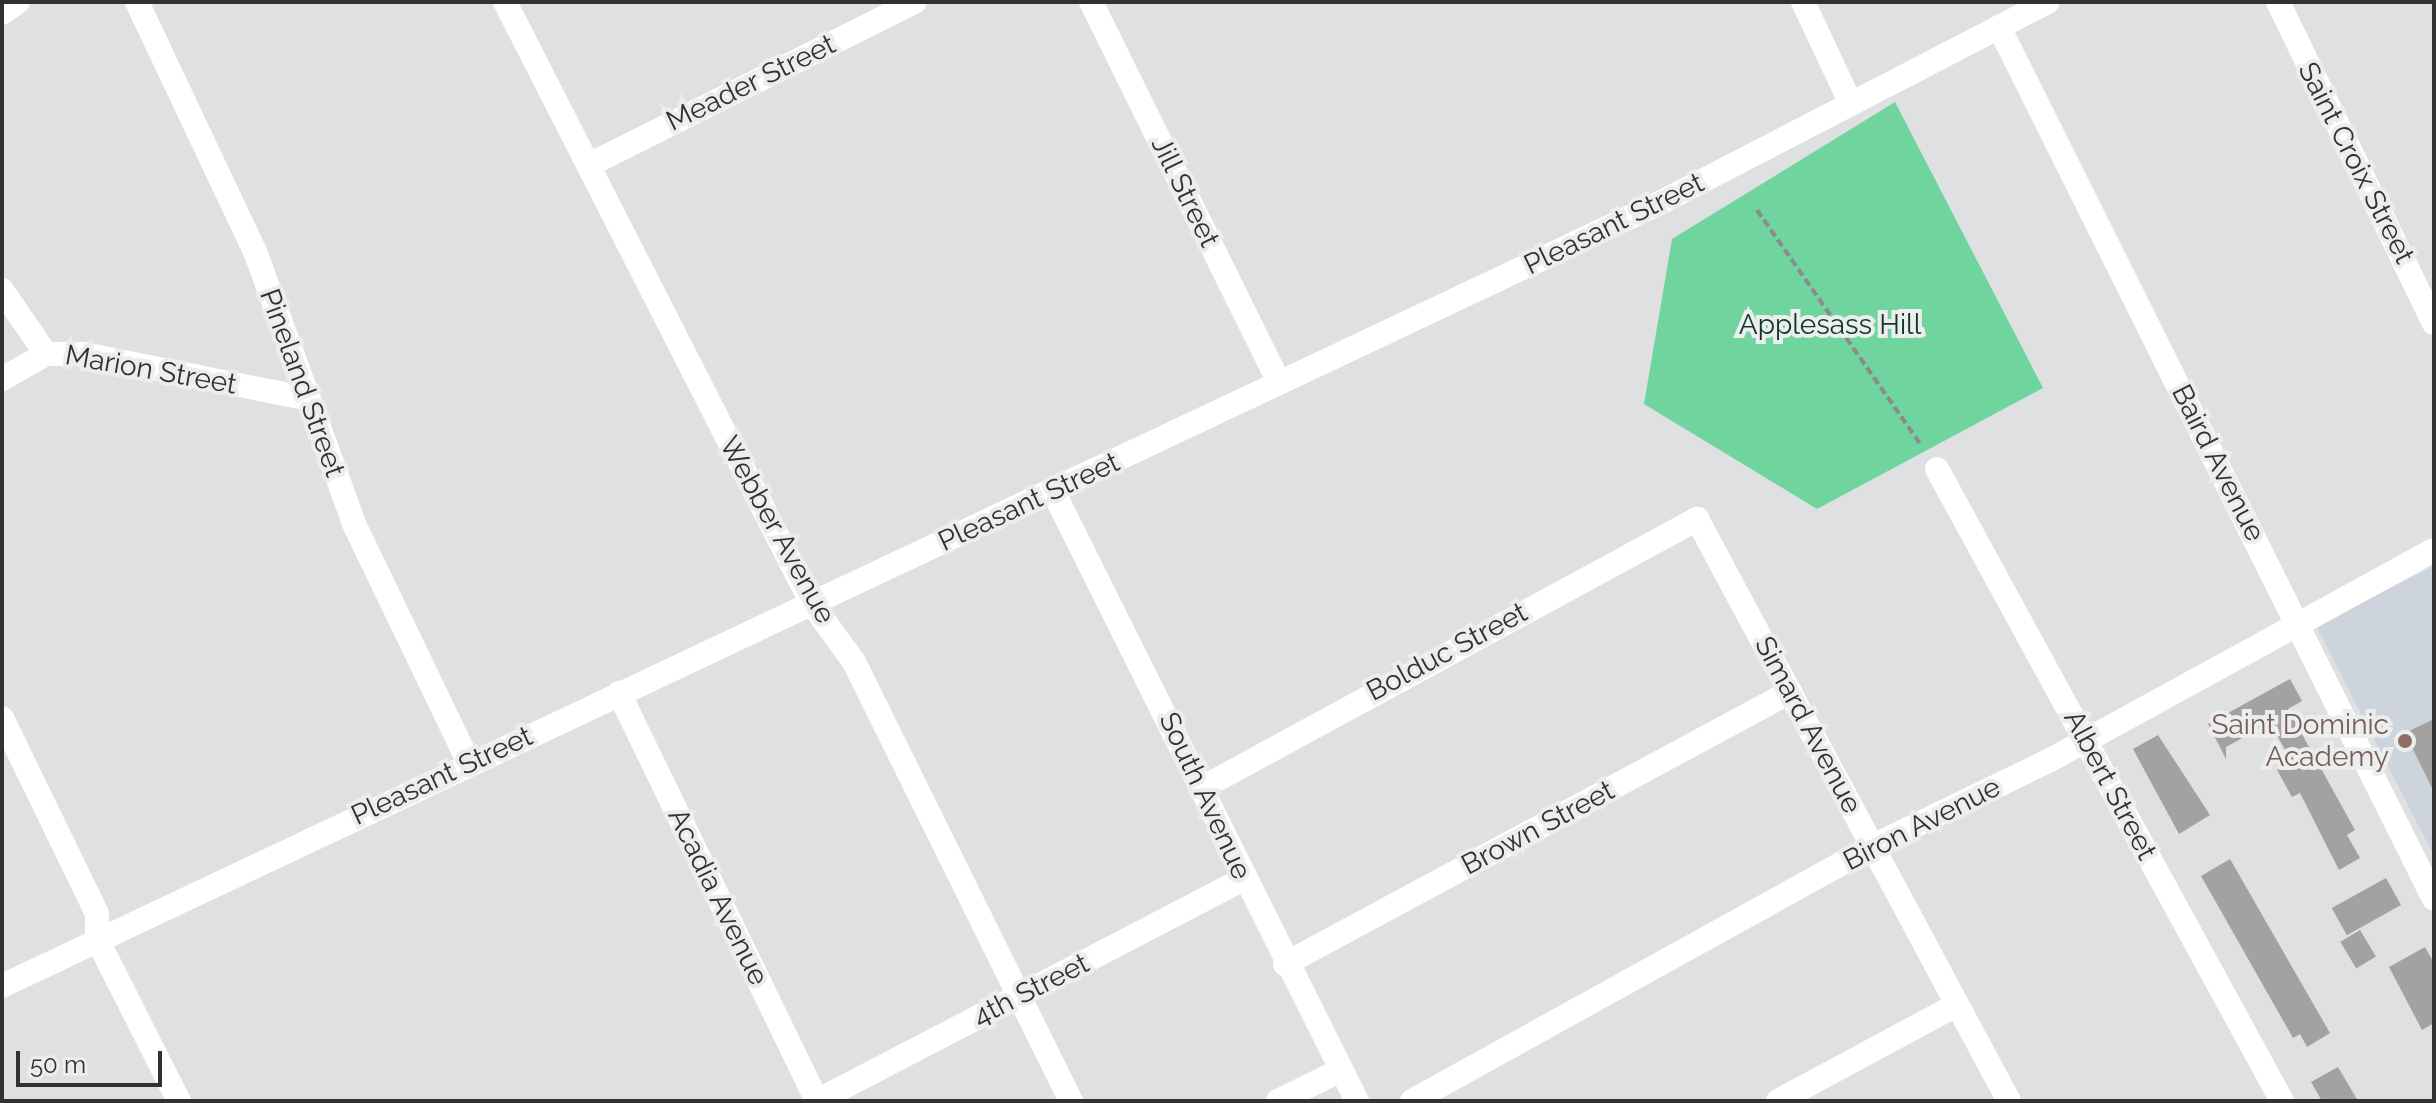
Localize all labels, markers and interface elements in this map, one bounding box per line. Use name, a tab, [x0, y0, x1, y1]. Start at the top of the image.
street label: Meader Street	[661, 27, 841, 139]
street label: Saint Croix Street	[2291, 57, 2421, 269]
street label: Jill Street	[1144, 131, 1226, 253]
street label: Pleasant Street	[1519, 166, 1709, 282]
street label: Pineland Street	[252, 284, 352, 482]
park label: Applesass Hill	[1739, 308, 1921, 342]
street label: Marion Street	[63, 338, 239, 402]
street label: Baird Avenue	[2164, 379, 2272, 547]
street label: Webber Avenue	[711, 430, 843, 630]
street label: Pleasant Street	[933, 445, 1125, 559]
street label: Bolduc Street	[1361, 596, 1533, 708]
street label: Simard Avenue	[1747, 630, 1869, 820]
street label: Albert Street	[2057, 705, 2163, 865]
street label: South Avenue	[1151, 707, 1259, 885]
place label: Saint Dominic Academy	[2212, 708, 2389, 774]
street label: Pleasant Street	[346, 719, 538, 833]
marker: Saint Dominic Academy	[2396, 732, 2414, 750]
street label: Biron Avenue	[1838, 770, 2006, 878]
street label: Brown Street	[1456, 774, 1620, 882]
street label: Acadia Avenue	[661, 803, 775, 991]
street label: 4th Street	[967, 946, 1095, 1034]
scale bar	[20, 1035, 166, 1085]
text: 50 m	[30, 1050, 86, 1079]

